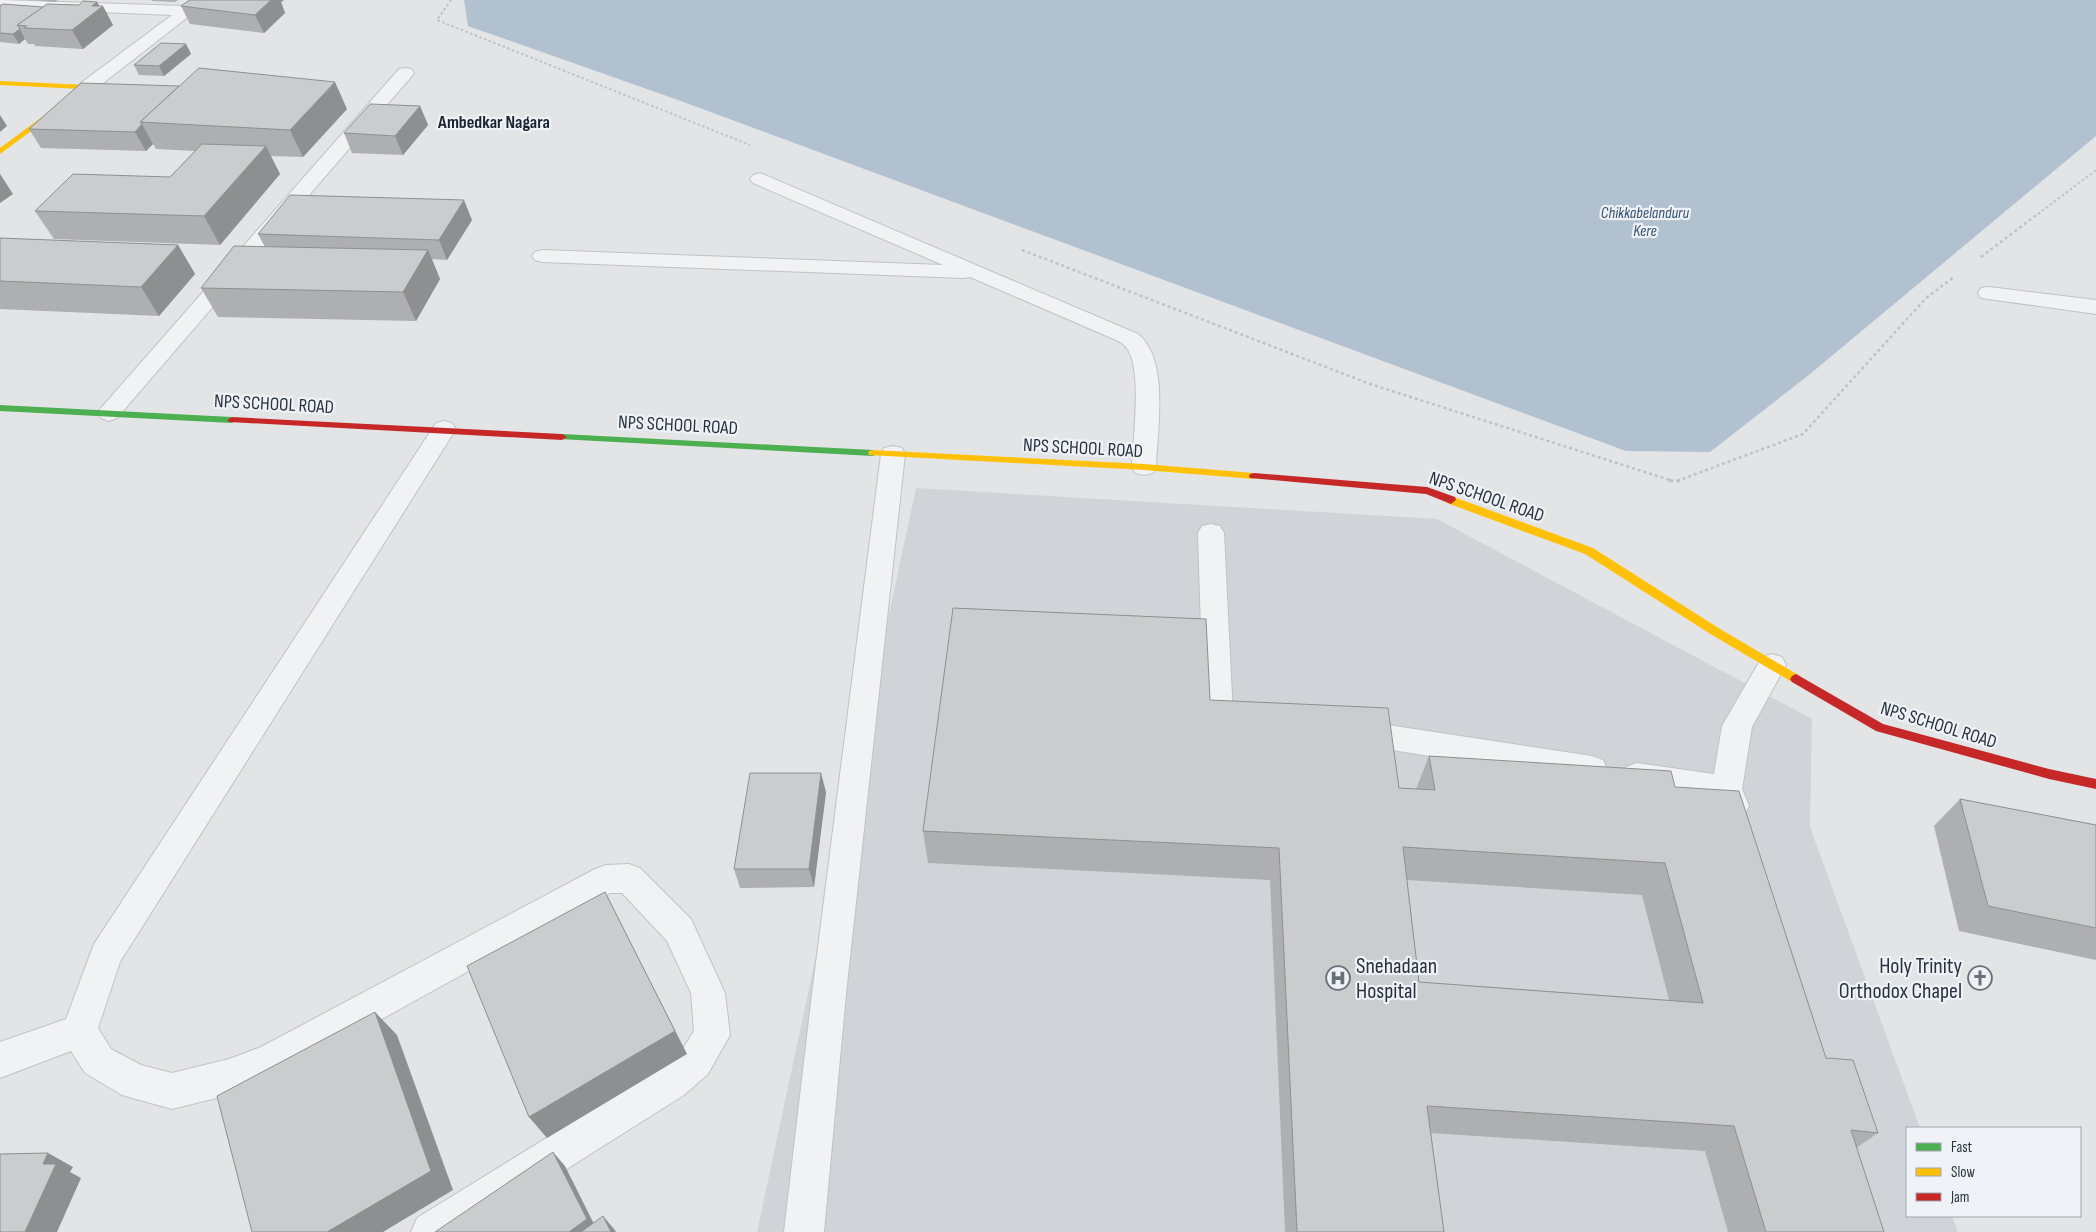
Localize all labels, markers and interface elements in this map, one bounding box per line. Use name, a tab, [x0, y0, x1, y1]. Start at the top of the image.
district label: Ambedkar Nagara	[437, 112, 550, 133]
water label: Chikkabelanduru Kere	[1601, 204, 1690, 241]
street label: NPS SCHOOL ROAD	[213, 390, 334, 419]
street label: NPS SCHOOL ROAD	[617, 411, 738, 440]
street label: NPS SCHOOL ROAD	[1022, 434, 1143, 463]
street label: NPS SCHOOL ROAD	[1426, 467, 1547, 528]
street label: NPS SCHOOL ROAD	[1878, 697, 1999, 754]
place label: Snehadaan Hospital	[1356, 953, 1437, 1005]
place label: Holy Trinity Orthodox Chapel	[1839, 953, 1963, 1005]
hospital icon: Snehadaan Hospital	[1325, 965, 1351, 991]
church icon: Holy Trinity Orthodox Chapel	[1967, 965, 1993, 991]
legend	[1906, 1127, 2081, 1217]
text: Fast	[1951, 1138, 1973, 1157]
text: Slow	[1951, 1163, 1975, 1182]
text: Jam	[1950, 1188, 1969, 1207]

